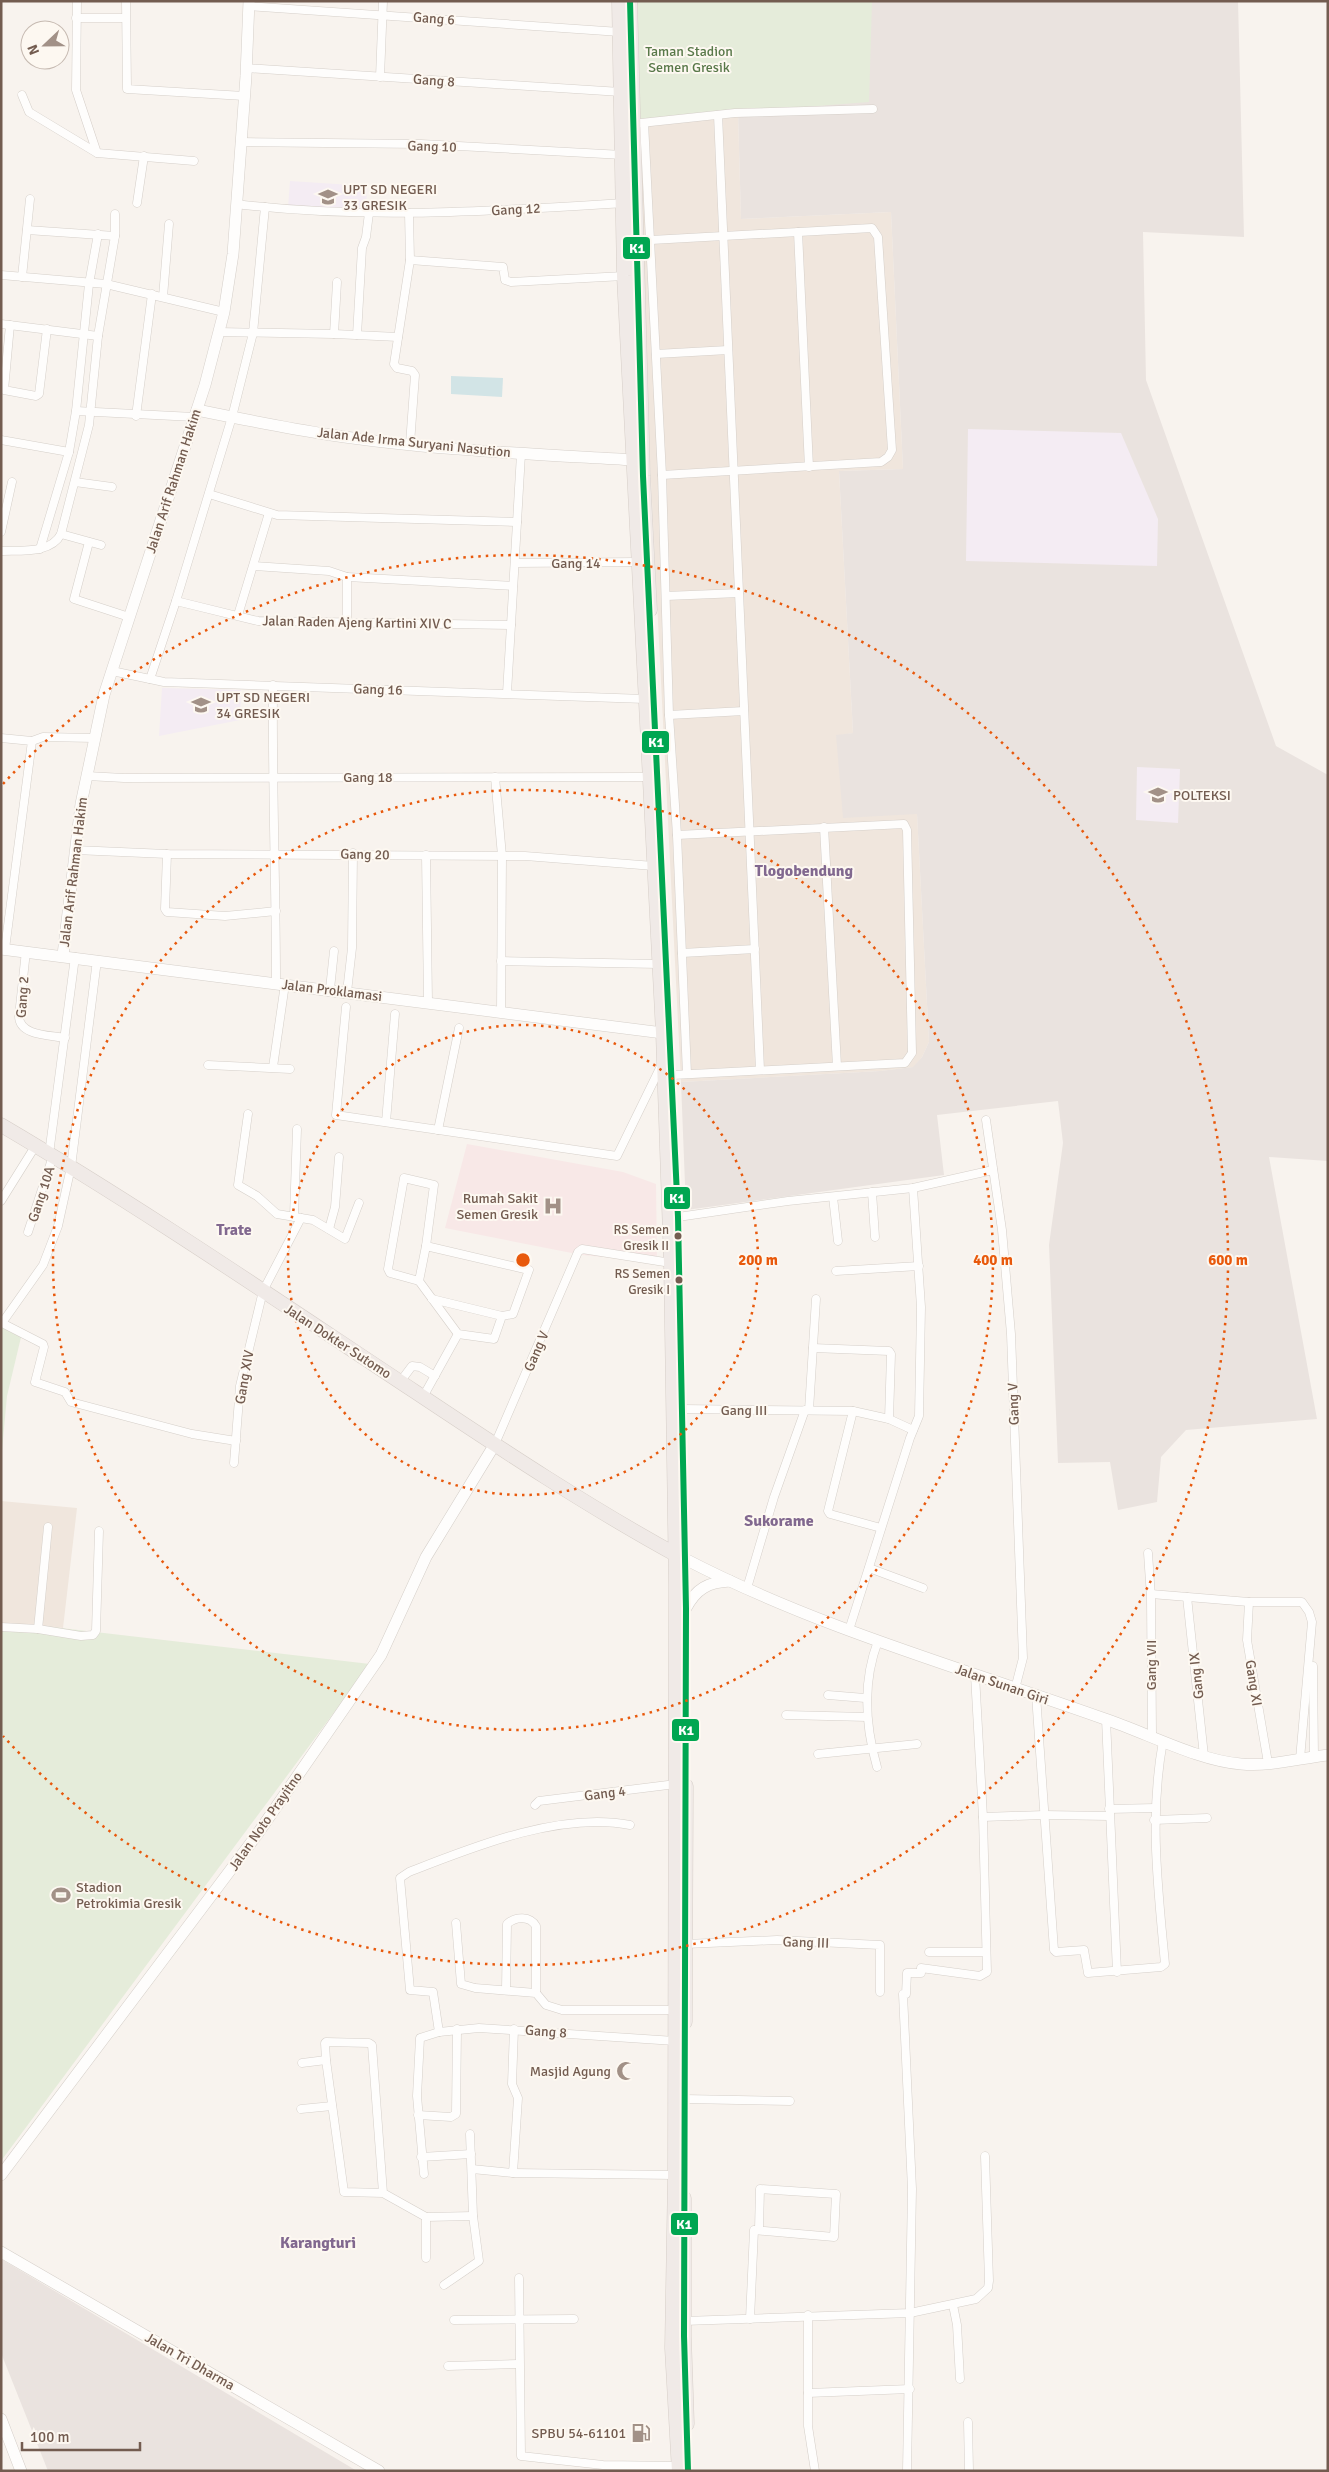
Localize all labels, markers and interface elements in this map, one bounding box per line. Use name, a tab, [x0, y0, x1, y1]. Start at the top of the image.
street label: Gang 6	[413, 9, 455, 28]
north arrow	[20, 20, 70, 70]
text: N	[24, 42, 43, 57]
park label: Taman Stadion Semen Gresik	[645, 43, 733, 76]
street label: Gang 8	[413, 71, 455, 90]
street label: Gang 10	[407, 137, 457, 156]
place label: UPT SD NEGERI 33 GRESIK	[343, 181, 437, 214]
school or university icon: UPT SD NEGERI 33 GRESIK	[317, 186, 339, 208]
street label: Gang 12	[491, 200, 541, 219]
line badge: K1	[622, 236, 651, 260]
text: K1	[629, 240, 646, 257]
street label: Jalan Arif Rahman Hakim	[142, 407, 205, 556]
street label: Jalan Ade Irma Suryani Nasution	[316, 424, 512, 461]
street label: Gang 14	[551, 555, 601, 572]
street label: Jalan Raden Ajeng Kartini XIV C	[262, 612, 452, 633]
street label: Gang 16	[353, 680, 403, 699]
place label: UPT SD NEGERI 34 GRESIK	[216, 689, 310, 722]
school or university icon: UPT SD NEGERI 34 GRESIK	[190, 694, 212, 716]
line badge: K1	[641, 730, 670, 754]
text: K1	[648, 734, 665, 751]
street label: Gang 18	[343, 769, 393, 786]
school or university icon: POLTEKSI	[1147, 784, 1169, 806]
place label: POLTEKSI	[1173, 787, 1231, 804]
street label: Jalan Arif Rahman Hakim	[56, 796, 91, 948]
street label: Gang 20	[340, 846, 390, 863]
district label: Tlogobendung	[755, 861, 854, 881]
street label: Gang 2	[13, 976, 32, 1018]
street label: Jalan Proklamasi	[281, 976, 383, 1005]
street label: Gang 10A	[24, 1164, 59, 1224]
line badge: K1	[663, 1186, 691, 1210]
place label: Rumah Sakit Semen Gresik	[456, 1190, 538, 1223]
text: K1	[669, 1190, 686, 1207]
hospital icon: Rumah Sakit Semen Gresik	[542, 1195, 564, 1217]
district label: Trate	[216, 1220, 252, 1240]
place label: RS Semen Gresik II	[613, 1222, 669, 1254]
marker: RS Semen Gresik II	[673, 1231, 683, 1241]
centre of rings	[514, 1251, 532, 1269]
text: 200 m	[738, 1251, 778, 1269]
text: 400 m	[973, 1251, 1013, 1269]
text: 600 m	[1208, 1251, 1248, 1269]
place label: RS Semen Gresik I	[614, 1266, 670, 1298]
marker: RS Semen Gresik I	[674, 1275, 684, 1285]
street label: Jalan Dokter Sutomo	[281, 1300, 394, 1382]
street label: Gang V	[520, 1328, 553, 1374]
street label: Gang XIV	[231, 1349, 258, 1405]
street label: Gang V	[1004, 1383, 1023, 1425]
street label: Gang III	[721, 1402, 767, 1419]
district label: Sukorame	[744, 1511, 814, 1531]
street label: Gang VII	[1143, 1640, 1160, 1690]
street label: Gang IX	[1186, 1652, 1207, 1700]
street label: Gang XI	[1241, 1659, 1266, 1707]
street label: Jalan Sunan Giri	[953, 1661, 1051, 1708]
line badge: K1	[671, 1718, 700, 1742]
text: K1	[678, 1722, 695, 1739]
street label: Jalan Noto Prayitno	[225, 1769, 306, 1874]
street label: Gang 4	[583, 1782, 627, 1804]
place label: Stadion Petrokimia Gresik	[76, 1879, 181, 1912]
sports icon: Stadion Petrokimia Gresik	[50, 1884, 72, 1906]
street label: Gang III	[782, 1933, 830, 1952]
street label: Gang 8	[525, 2022, 567, 2041]
mosque icon: Masjid Agung	[615, 2060, 637, 2082]
place label: Masjid Agung	[530, 2063, 611, 2080]
line badge: K1	[670, 2212, 699, 2236]
text: K1	[676, 2216, 693, 2233]
district label: Karangturi	[280, 2233, 356, 2253]
street label: Jalan Tri Dharma	[142, 2329, 238, 2394]
scale bar	[22, 2420, 140, 2452]
fuel station icon: SPBU 54-61101	[630, 2422, 652, 2444]
place label: SPBU 54-61101	[532, 2425, 626, 2442]
text: 100 m	[30, 2428, 70, 2446]

